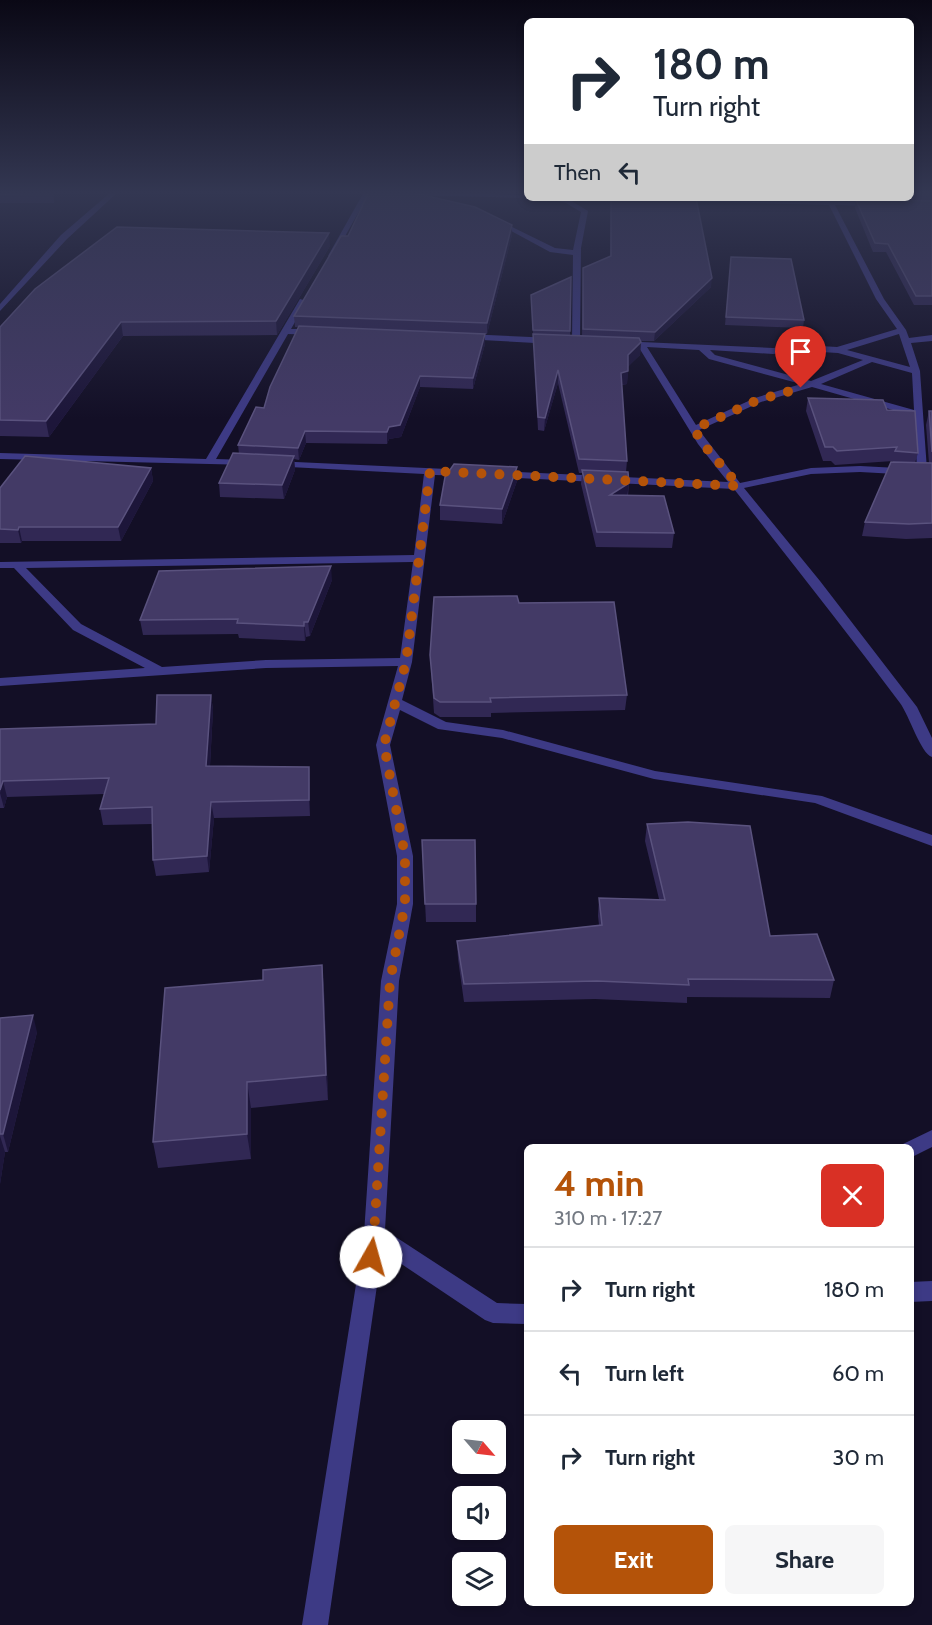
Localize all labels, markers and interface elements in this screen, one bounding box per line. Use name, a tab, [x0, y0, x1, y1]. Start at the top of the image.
text: 180 m	[653, 38, 769, 90]
icon: right	[554, 42, 632, 120]
text: Turn right	[653, 90, 760, 123]
icon: left	[613, 156, 646, 189]
text: Then	[554, 159, 601, 186]
pin	[775, 326, 826, 388]
icon: arrive	[784, 335, 817, 368]
text: 4 min	[554, 1161, 644, 1205]
button: close	[821, 1164, 884, 1227]
text: 310 m · 17:27	[554, 1206, 662, 1230]
position arrow	[339, 1225, 403, 1289]
icon: right	[554, 1273, 587, 1306]
text: Turn right	[605, 1276, 695, 1303]
text: 180 m	[824, 1276, 884, 1303]
icon: left	[554, 1357, 587, 1390]
text: Turn left	[605, 1360, 684, 1387]
text: 60 m	[832, 1360, 884, 1387]
north arrow	[452, 1420, 506, 1474]
map controls	[452, 1420, 506, 1606]
icon: right	[554, 1441, 587, 1474]
text: Turn right	[605, 1444, 695, 1471]
text: 30 m	[832, 1444, 884, 1471]
button: sound	[452, 1486, 506, 1540]
button: Exit	[554, 1525, 713, 1594]
button: Share	[725, 1525, 884, 1594]
button: layers	[452, 1552, 506, 1606]

